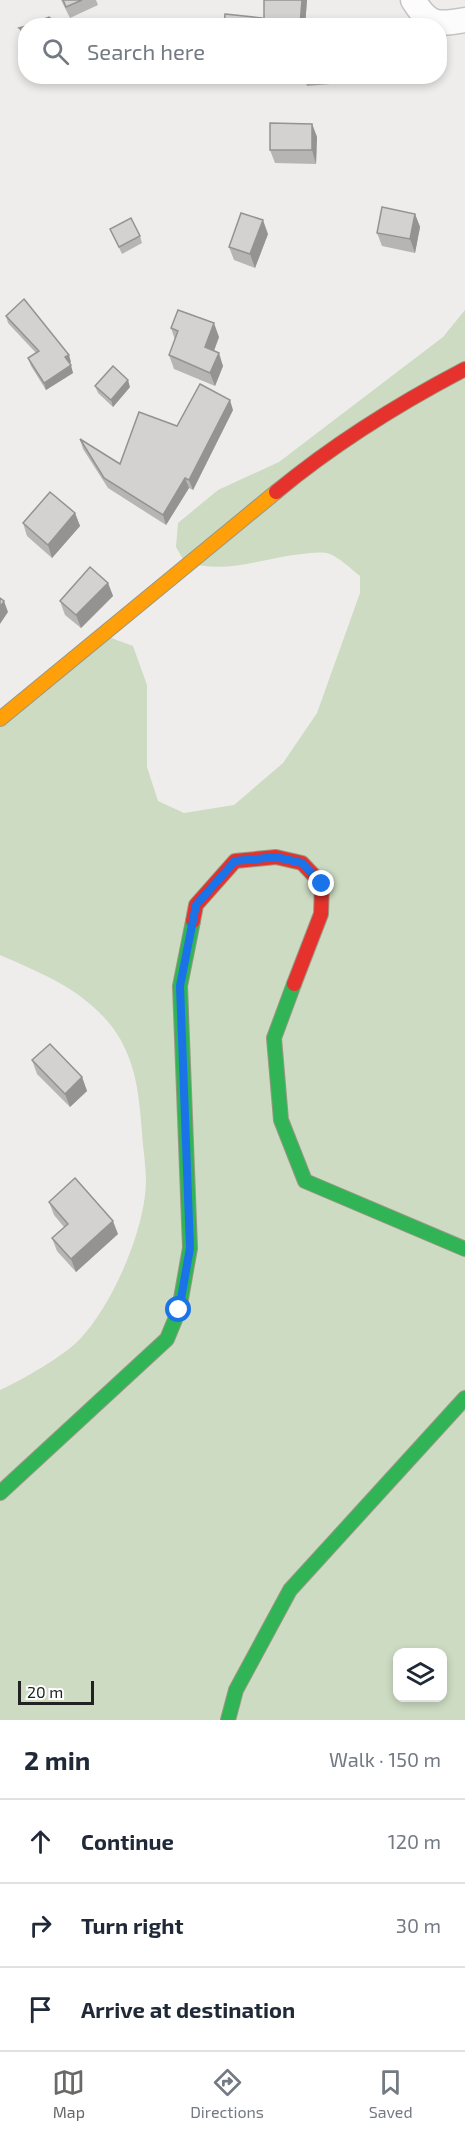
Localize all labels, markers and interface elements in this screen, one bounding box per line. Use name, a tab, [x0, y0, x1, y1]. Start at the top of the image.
search box	[18, 18, 447, 84]
icon: search	[39, 35, 72, 68]
text: Search here	[87, 38, 205, 64]
route end	[308, 870, 334, 896]
route start	[165, 1296, 191, 1322]
map controls	[393, 1648, 447, 1702]
button: layers	[393, 1648, 447, 1702]
scale bar	[18, 1678, 94, 1706]
text: 20 m	[27, 1682, 63, 1701]
text: 2 min	[24, 1744, 90, 1775]
text: Walk · 150 m	[329, 1747, 441, 1771]
icon: ahead	[24, 1825, 57, 1858]
text: Continue	[81, 1828, 174, 1854]
text: 120 m	[388, 1829, 441, 1853]
icon: right	[24, 1909, 57, 1942]
text: Turn right	[81, 1912, 183, 1938]
text: 30 m	[396, 1913, 441, 1937]
icon: arrive	[24, 1993, 57, 2026]
text: Arrive at destination	[81, 1996, 295, 2022]
tab: Map	[52, 2066, 85, 2121]
tab: Directions	[190, 2066, 264, 2121]
tab: Saved	[369, 2066, 413, 2121]

